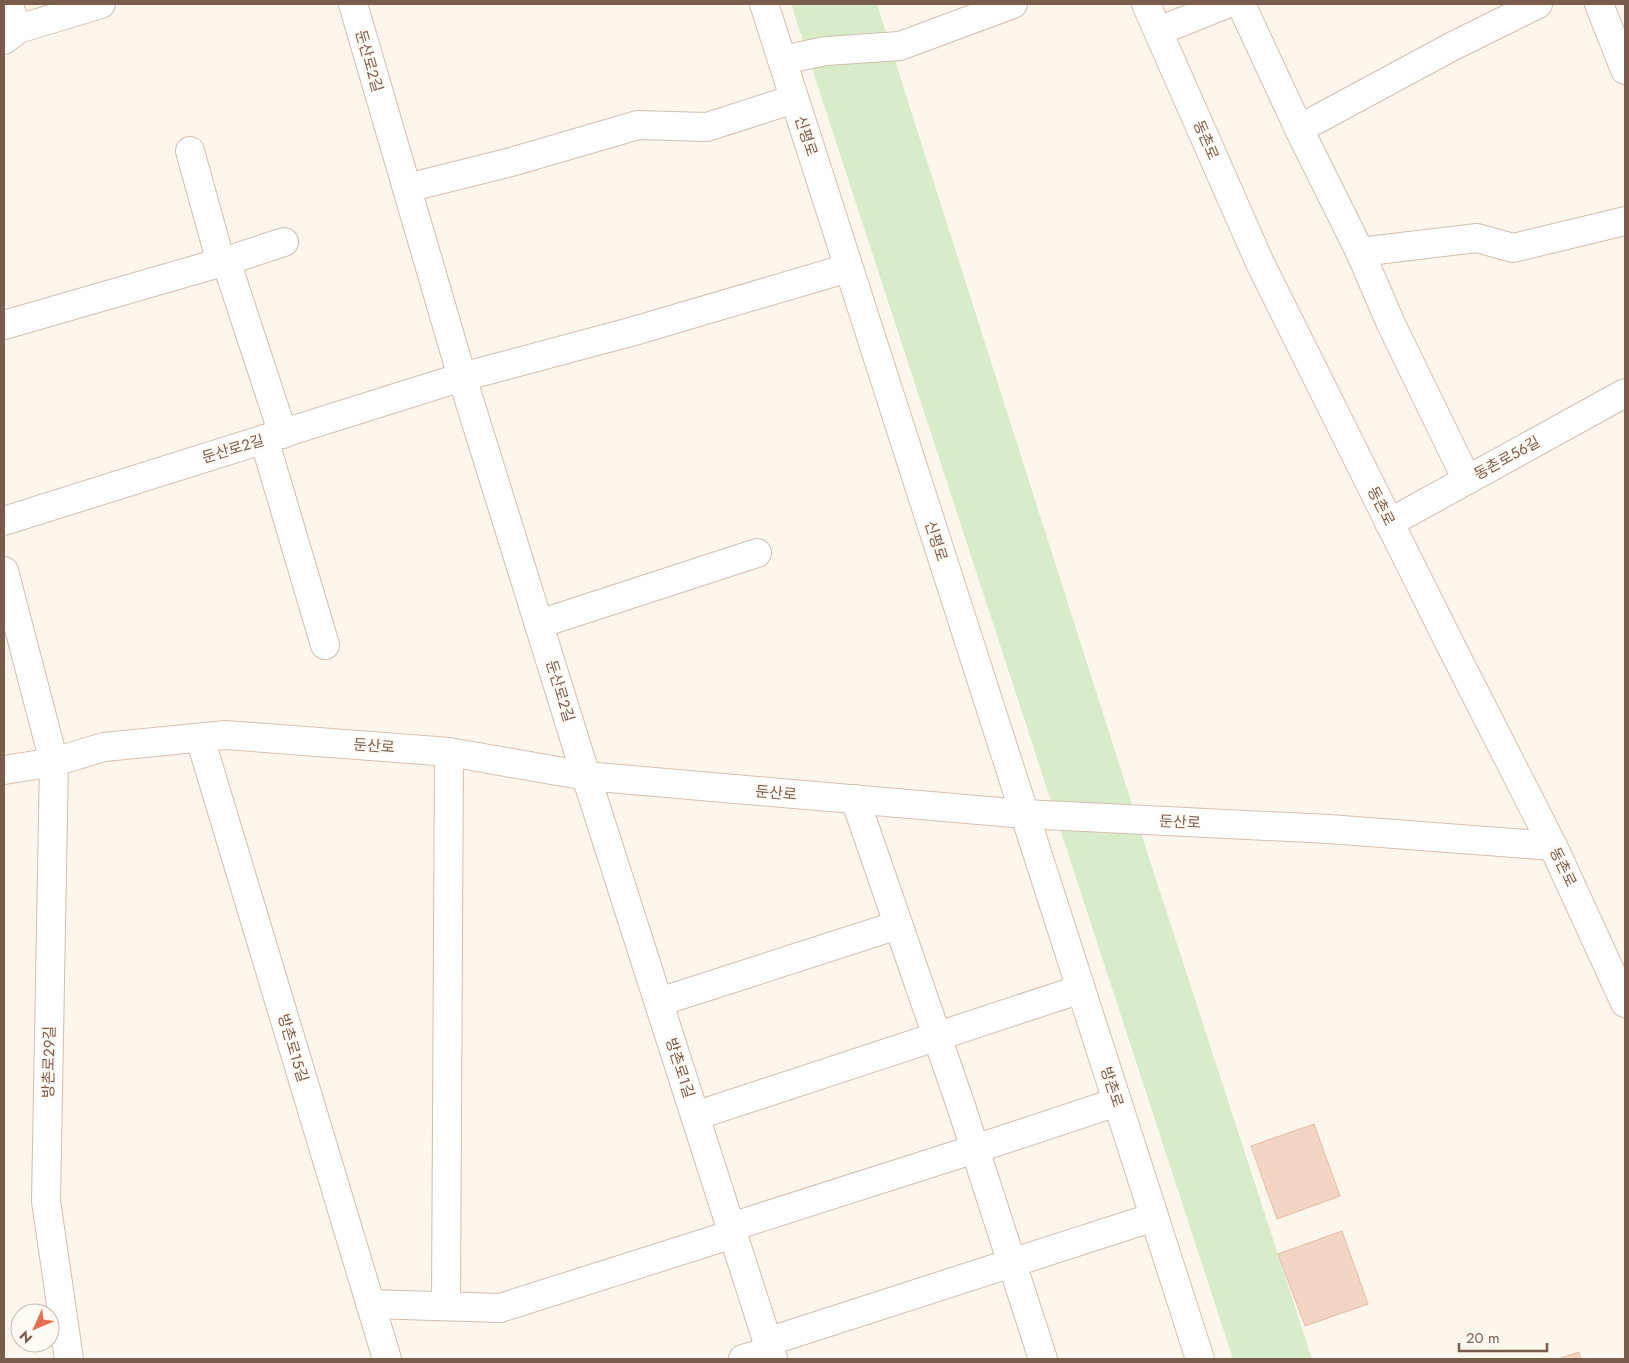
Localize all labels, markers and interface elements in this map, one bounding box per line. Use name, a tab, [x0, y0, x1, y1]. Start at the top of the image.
street label: 둔산로2길	[350, 27, 388, 95]
street label: 신평로	[789, 113, 823, 159]
street label: 동촌로	[1188, 117, 1224, 163]
street label: 둔산로2길	[199, 429, 267, 469]
street label: 동촌로56길	[1470, 431, 1544, 485]
street label: 동촌로	[1362, 483, 1400, 529]
street label: 신평로	[919, 518, 953, 564]
street label: 둔산로2길	[540, 657, 580, 725]
street label: 둔산로	[353, 734, 395, 758]
street label: 둔산로	[754, 780, 798, 806]
street label: 둔산로	[1159, 810, 1201, 834]
street label: 동촌로	[1544, 844, 1582, 890]
street label: 방촌로15길	[272, 1011, 314, 1085]
street label: 방촌로29길	[37, 1026, 61, 1098]
street label: 방촌로1길	[660, 1035, 700, 1101]
street label: 방촌로	[1095, 1064, 1129, 1110]
north arrow	[10, 1303, 60, 1353]
scale bar	[1459, 1320, 1546, 1352]
text: N	[15, 1326, 37, 1348]
text: 20 m	[1466, 1327, 1500, 1349]

